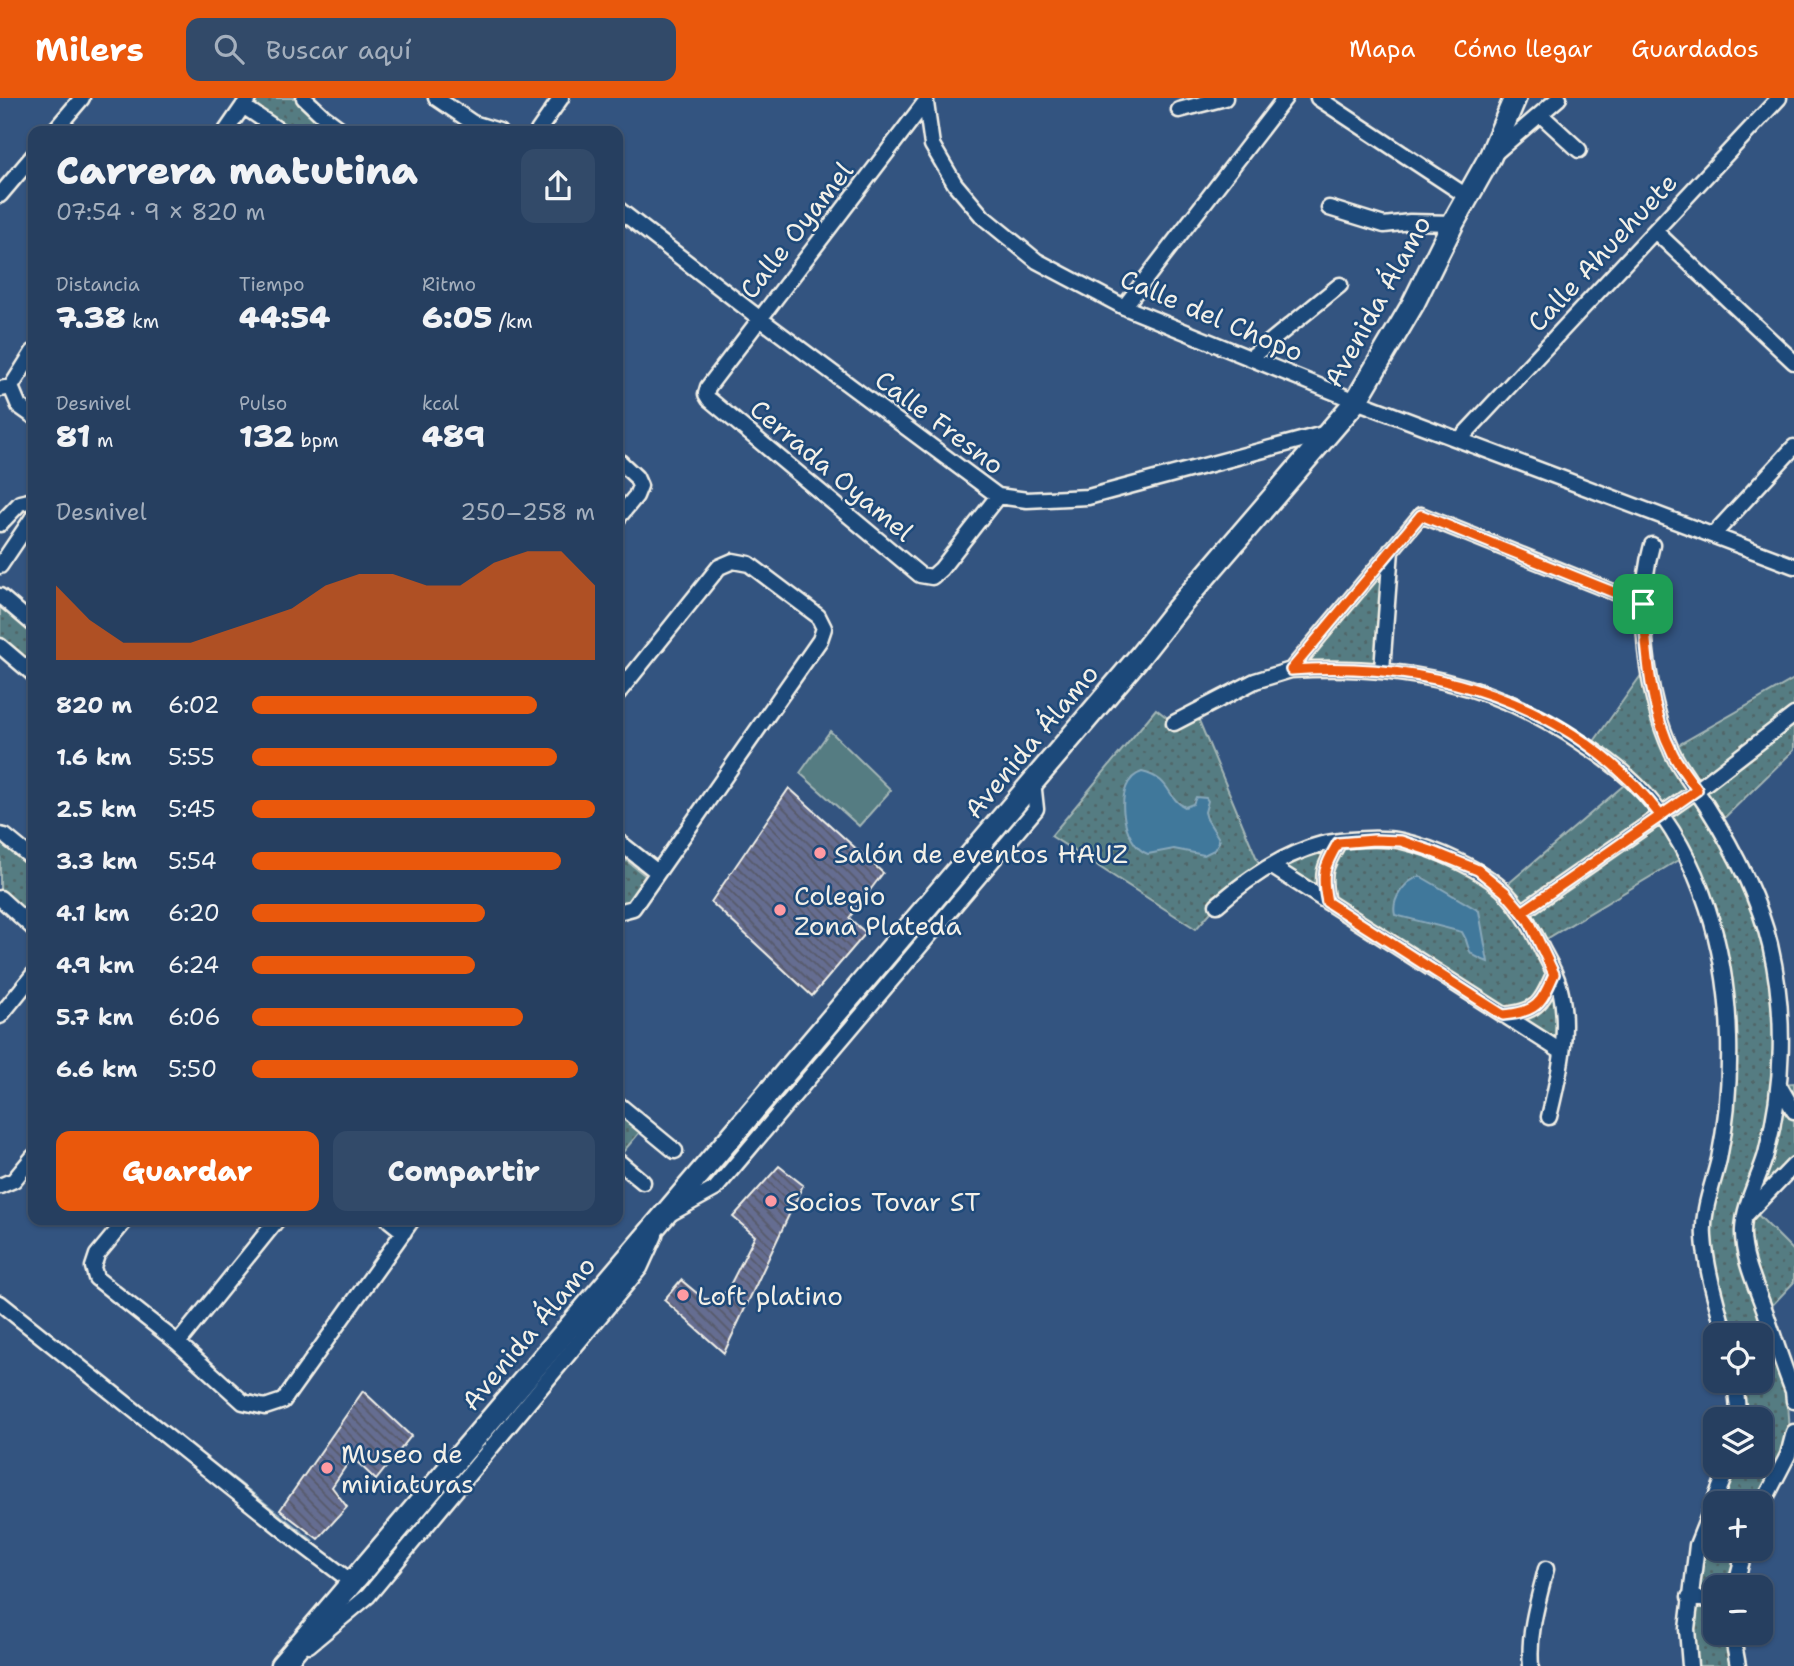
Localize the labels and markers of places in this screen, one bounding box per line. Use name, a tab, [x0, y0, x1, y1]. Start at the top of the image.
pin	[1613, 574, 1673, 634]
place label: Salón de eventos HAUZ	[834, 836, 1128, 871]
marker: Salón de eventos HAUZ	[812, 845, 828, 861]
place label: Colegio Zona Plateda	[794, 878, 962, 943]
marker: Colegio Zona Plateda	[772, 902, 788, 918]
place label: Socios Tovar ST	[785, 1184, 980, 1219]
marker: Socios Tovar ST	[763, 1193, 779, 1209]
place label: Loft platino	[697, 1278, 843, 1313]
marker: Loft platino	[675, 1287, 691, 1303]
place label: Museo de miniaturas	[341, 1436, 474, 1501]
marker: Museo de miniaturas	[319, 1460, 335, 1476]

